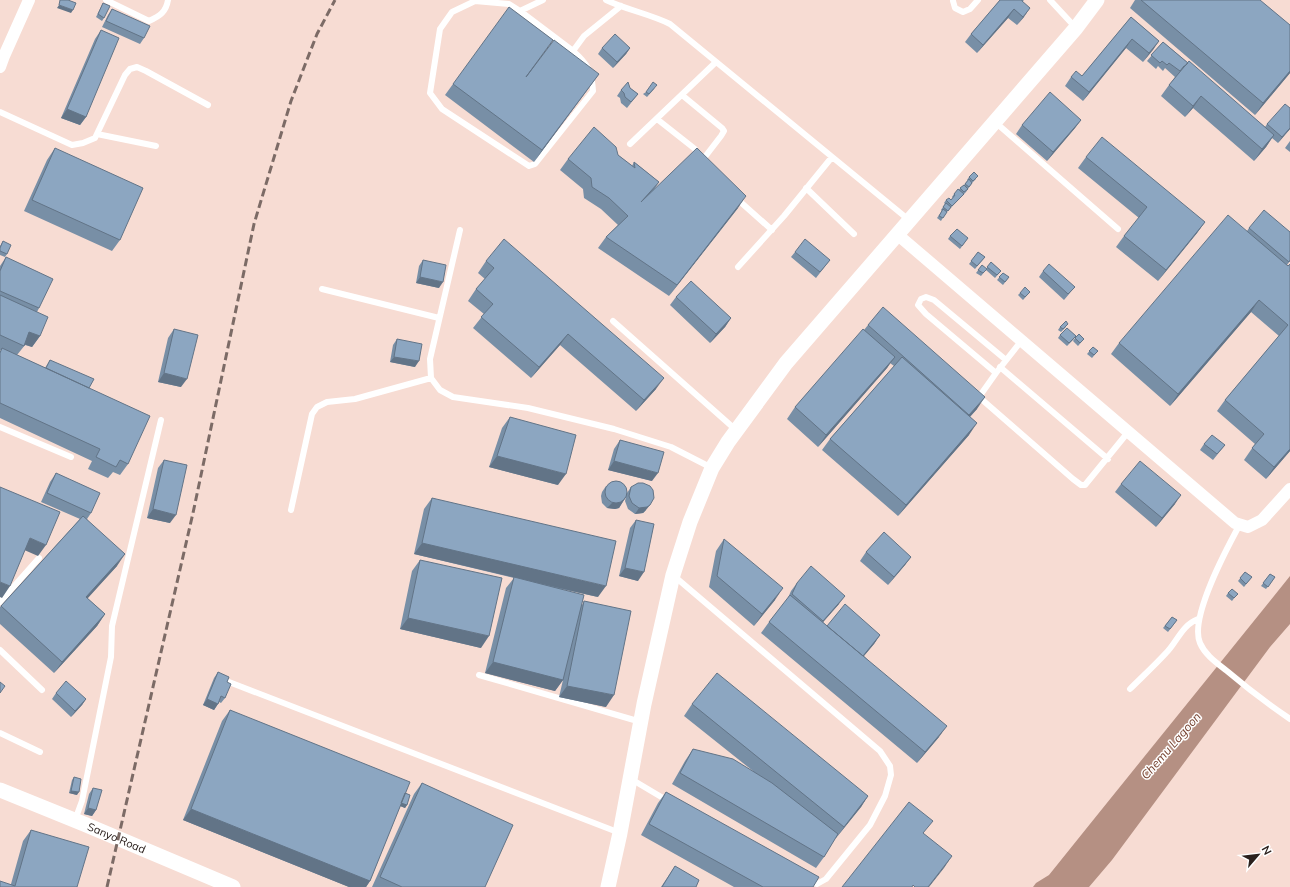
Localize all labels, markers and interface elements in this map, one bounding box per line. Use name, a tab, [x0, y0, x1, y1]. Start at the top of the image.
water label: Chemu Lagoon	[1137, 709, 1204, 782]
street label: Sanyo Road	[85, 819, 148, 856]
north arrow	[1238, 835, 1278, 875]
text: N	[1259, 843, 1275, 857]

